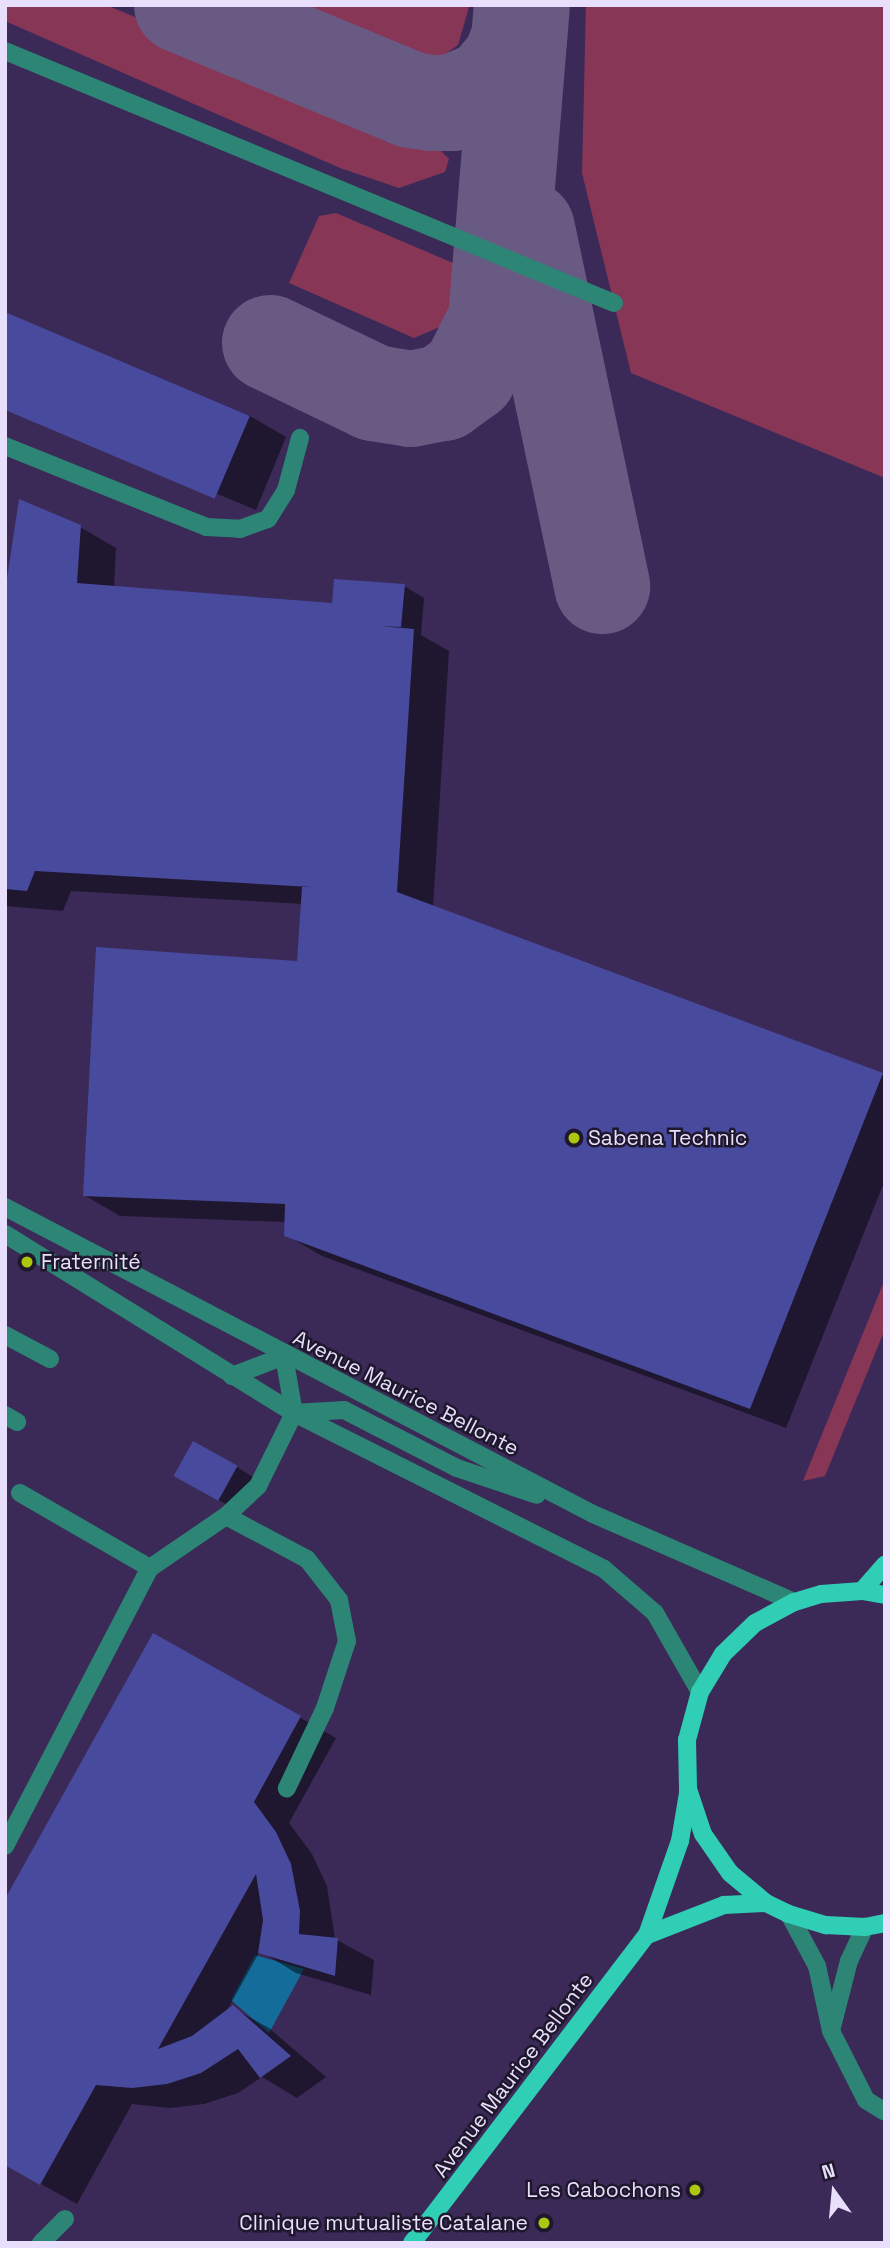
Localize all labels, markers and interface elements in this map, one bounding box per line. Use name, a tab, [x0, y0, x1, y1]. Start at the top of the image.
place label: Sabena Technic	[588, 1125, 748, 1151]
marker: Sabena Technic	[566, 1130, 582, 1146]
place label: Fraternité	[41, 1249, 141, 1275]
marker: Fraternité	[19, 1254, 35, 1270]
street label: Avenue Maurice Bellonte	[289, 1325, 523, 1461]
street label: Avenue Maurice Bellonte	[428, 1968, 598, 2182]
north arrow	[799, 2157, 869, 2227]
text: N	[819, 2158, 838, 2185]
place label: Les Cabochons	[526, 2177, 681, 2203]
marker: Les Cabochons	[687, 2182, 703, 2198]
place label: Clinique mutualiste Catalane	[239, 2210, 528, 2236]
marker: Clinique mutualiste Catalane	[534, 2213, 554, 2233]

